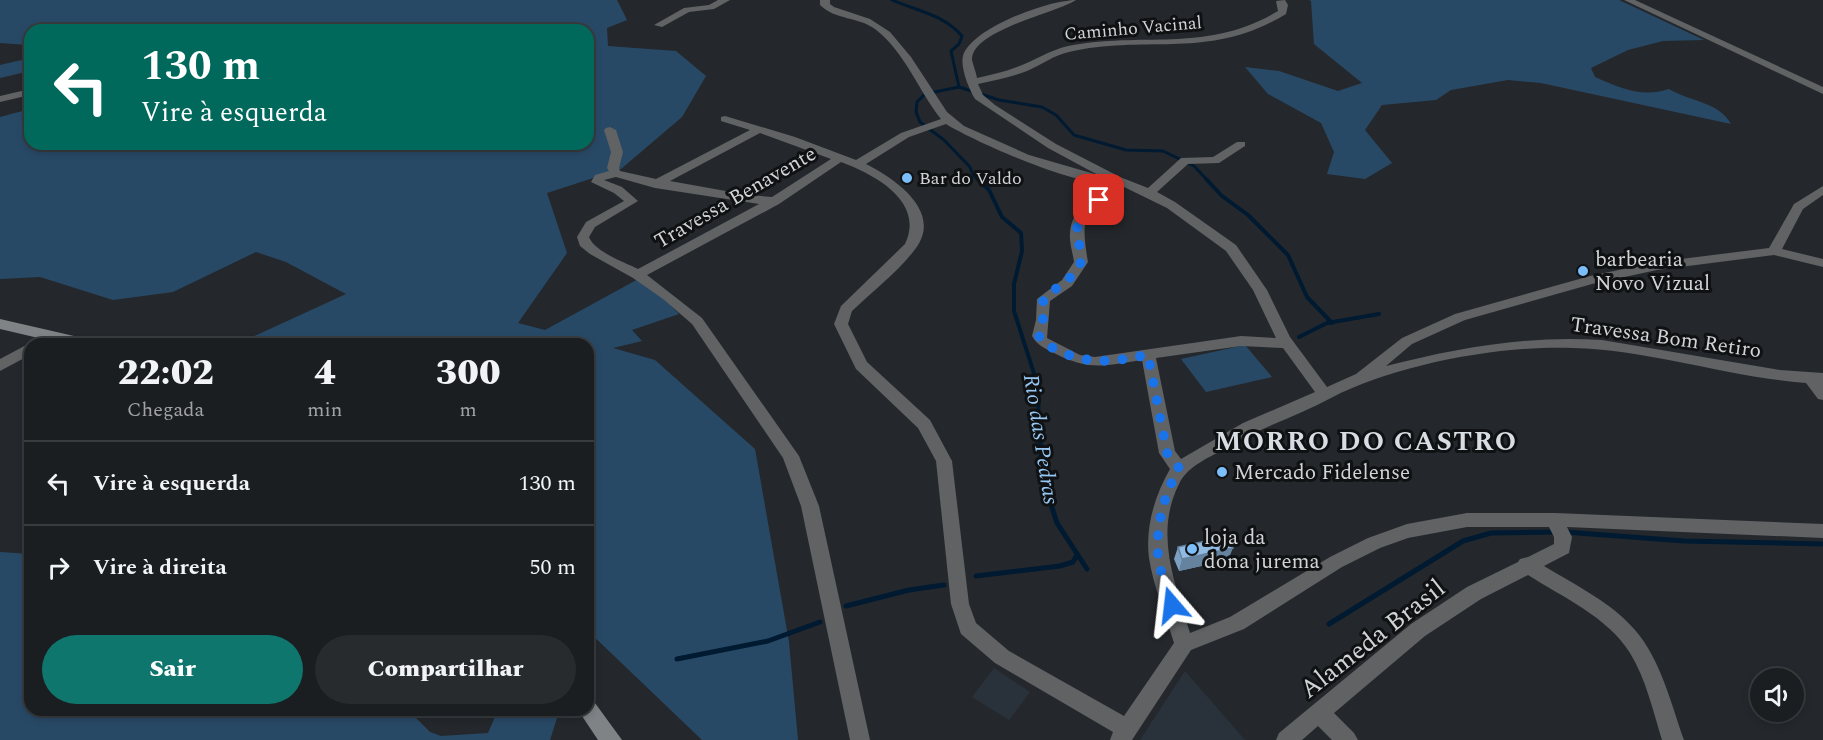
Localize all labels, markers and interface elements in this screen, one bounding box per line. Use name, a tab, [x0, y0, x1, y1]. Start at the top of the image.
street label: Caminho Vacinal	[1063, 9, 1203, 48]
text: 130 m	[141, 35, 260, 98]
icon: left	[42, 48, 120, 126]
text: Vire à esquerda	[141, 92, 327, 134]
street label: Travessa Benavente	[648, 138, 823, 257]
place label: Bar do Valdo	[919, 165, 1022, 192]
marker: Bar do Valdo	[900, 171, 914, 185]
pin	[1073, 174, 1124, 225]
icon: arrive	[1082, 183, 1115, 216]
place label: barbearia Novo Vizual	[1595, 244, 1710, 300]
marker: barbearia Novo Vizual	[1576, 264, 1590, 278]
street label: Travessa Bom Retiro	[1568, 309, 1763, 367]
text: 22:02	[117, 346, 214, 401]
text: 4	[314, 346, 336, 401]
text: 300	[436, 346, 501, 401]
water label: Rio das Pedras	[1014, 372, 1067, 507]
text: Chegada	[127, 395, 204, 425]
text: min	[307, 395, 342, 425]
text: m	[460, 395, 477, 425]
district label: MORRO DO CASTRO	[1214, 421, 1518, 463]
place label: Mercado Fidelense	[1234, 457, 1410, 489]
marker: Mercado Fidelense	[1215, 465, 1229, 479]
icon: left	[42, 467, 75, 500]
text: Vire à esquerda	[93, 467, 250, 500]
text: 130 m	[519, 467, 576, 500]
place label: loja da dona jurema	[1204, 522, 1321, 578]
marker: loja da dona jurema	[1185, 542, 1199, 556]
icon: right	[42, 551, 75, 584]
text: Vire à direita	[93, 551, 227, 584]
text: 50 m	[530, 551, 576, 584]
street label: Alameda Brasil	[1291, 569, 1454, 709]
position arrow	[1140, 573, 1204, 637]
button: Sair	[42, 635, 303, 704]
button: Compartilhar	[315, 635, 576, 704]
map controls	[1750, 668, 1804, 722]
button: sound	[1750, 668, 1804, 722]

